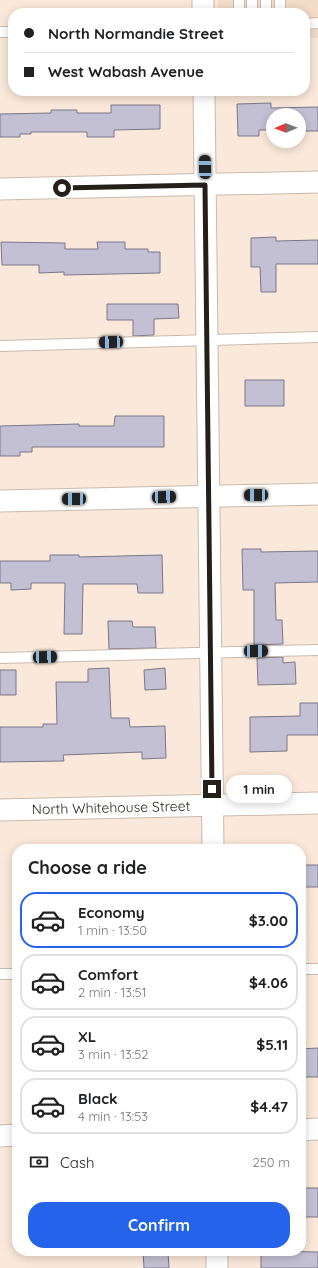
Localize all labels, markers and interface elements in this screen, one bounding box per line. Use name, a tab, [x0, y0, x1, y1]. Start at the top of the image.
text: North Normandie Street	[48, 24, 224, 43]
text: West Wabash Avenue	[48, 62, 204, 81]
north arrow	[266, 108, 306, 148]
map controls	[266, 108, 306, 148]
car	[199, 155, 211, 179]
route start	[53, 179, 71, 197]
car	[99, 336, 123, 348]
car	[244, 489, 268, 501]
car	[152, 491, 176, 503]
car	[62, 493, 86, 505]
car	[244, 645, 268, 657]
car	[33, 651, 57, 663]
callout: 1 min	[226, 775, 292, 803]
route end	[203, 780, 221, 798]
text: 1 min	[243, 781, 275, 797]
street label: North Whitehouse Street	[31, 797, 191, 818]
text: Choose a ride	[28, 856, 147, 879]
icon: car	[30, 902, 66, 938]
text: Economy	[78, 903, 145, 922]
text: $3.00	[249, 911, 288, 930]
text: 1 min · 13:50	[78, 922, 147, 938]
icon: car	[30, 964, 66, 1000]
text: Comfort	[78, 965, 139, 984]
text: $4.06	[249, 973, 288, 992]
text: 2 min · 13:51	[78, 984, 146, 1000]
icon: car	[30, 1026, 66, 1062]
text: XL	[78, 1027, 96, 1046]
text: $5.11	[256, 1035, 288, 1054]
text: 3 min · 13:52	[78, 1046, 149, 1062]
icon: car	[30, 1088, 66, 1124]
text: Black	[78, 1089, 118, 1108]
text: $4.47	[250, 1097, 288, 1116]
text: 4 min · 13:53	[78, 1108, 148, 1124]
icon: cash	[28, 1151, 50, 1173]
text: Cash	[60, 1153, 94, 1172]
text: 250 m	[253, 1154, 290, 1170]
button: Confirm	[28, 1202, 290, 1248]

